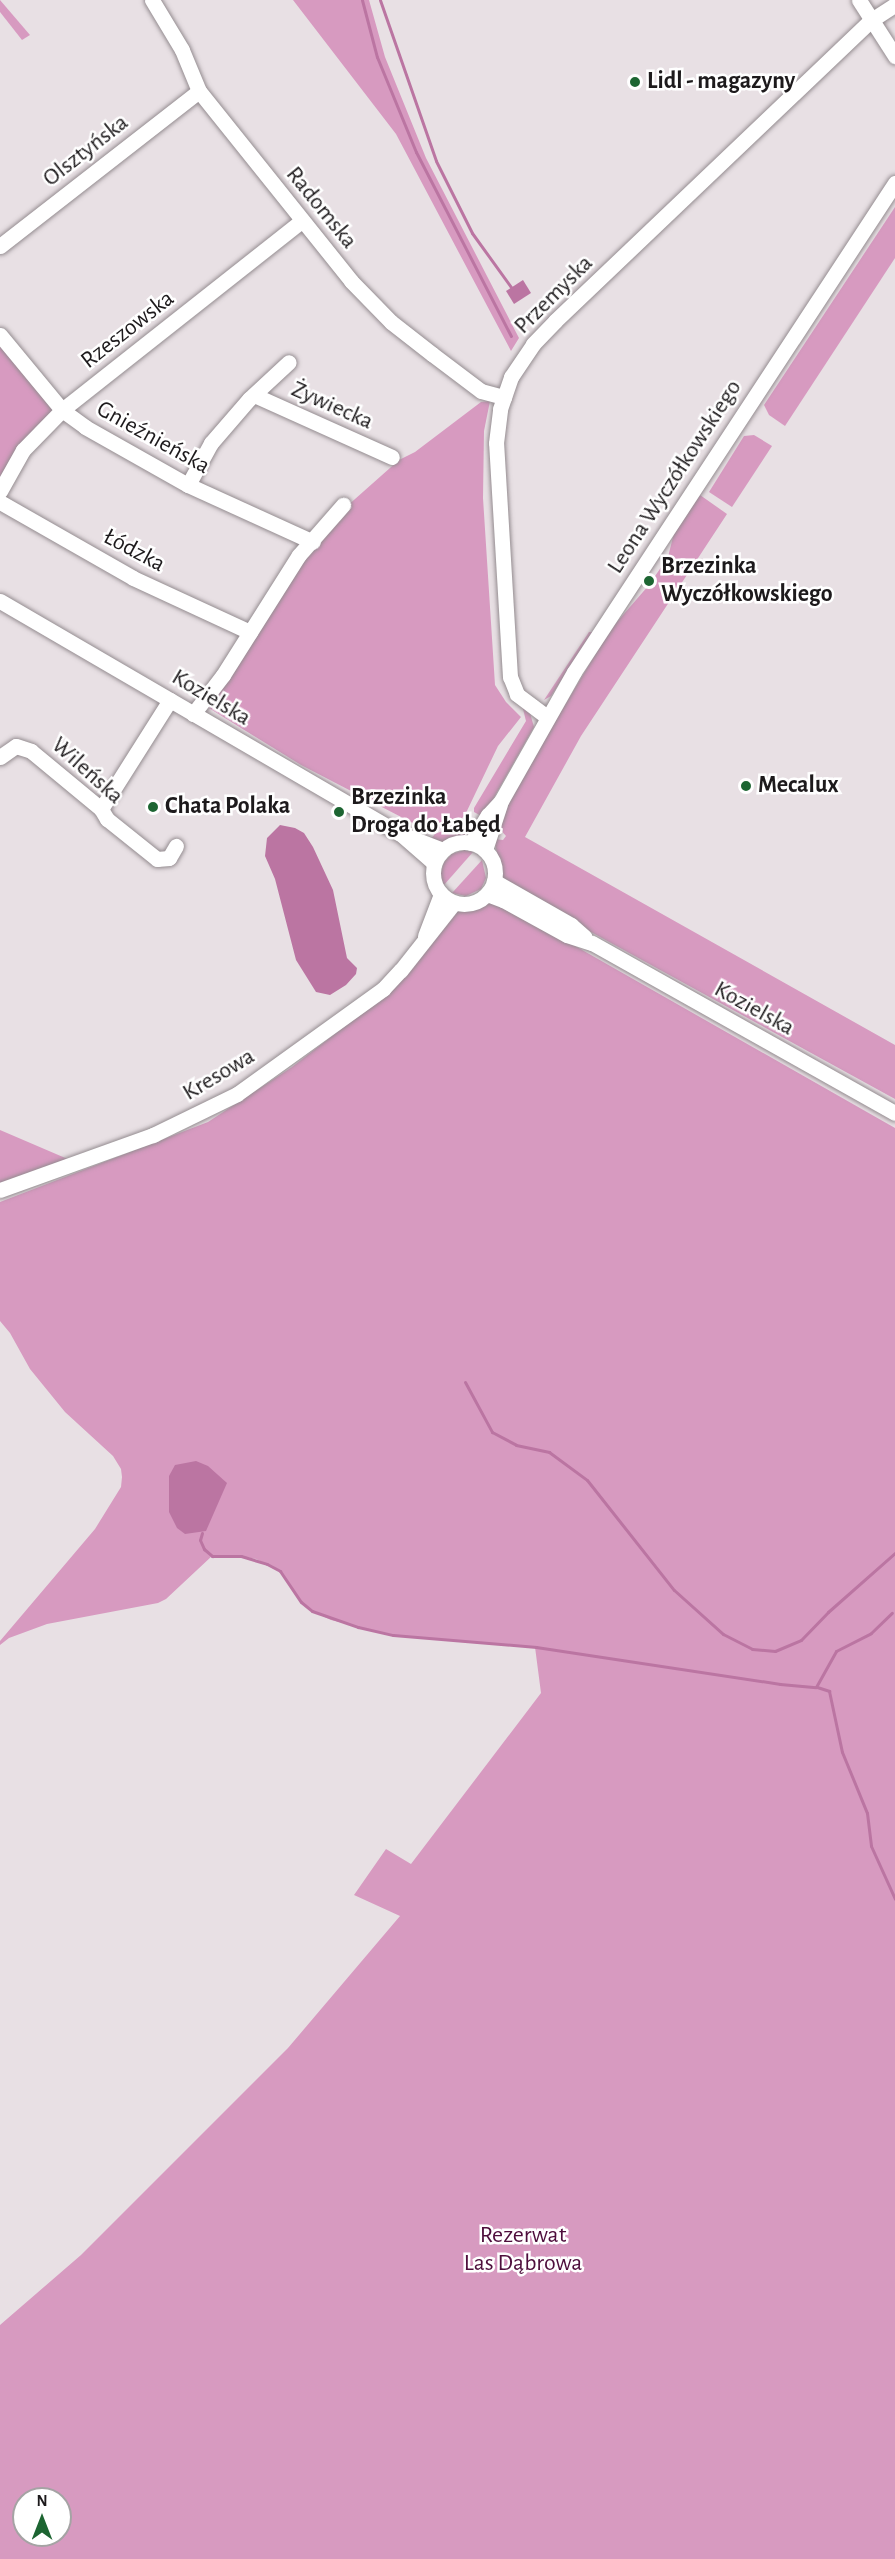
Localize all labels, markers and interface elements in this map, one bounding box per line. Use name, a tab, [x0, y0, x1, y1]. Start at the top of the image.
place label: Lidl - magazyny	[647, 68, 795, 96]
marker: Lidl - magazyny	[628, 75, 642, 89]
street label: Olsztyńska	[37, 109, 135, 193]
street label: Radomska	[279, 161, 363, 255]
street label: Przemyska	[508, 249, 600, 341]
street label: Rzeszowska	[76, 285, 180, 375]
street label: Żywiecka	[287, 375, 377, 437]
street label: Leona Wyczółkowskiego	[602, 375, 748, 579]
street label: Gnieźnieńska	[91, 395, 215, 481]
street label: Łódzka	[98, 523, 170, 579]
place label: Brzezinka Wyczółkowskiego	[661, 553, 833, 609]
marker: Brzezinka Wyczółkowskiego	[642, 574, 656, 588]
street label: Kozielska	[166, 663, 256, 733]
street label: Wileńska	[45, 731, 129, 811]
place label: Mecalux	[758, 772, 839, 800]
marker: Mecalux	[739, 779, 753, 793]
place label: Brzezinka Droga do Łabęd	[351, 784, 501, 840]
place label: Chata Polaka	[165, 793, 290, 821]
marker: Chata Polaka	[146, 800, 160, 814]
marker: Brzezinka Droga do Łabęd	[332, 805, 346, 819]
street label: Kozielska	[709, 975, 799, 1043]
street label: Kresowa	[178, 1042, 260, 1108]
park label: Rezerwat Las Dąbrowa	[464, 2222, 582, 2278]
north arrow	[12, 2487, 72, 2547]
text: N	[36, 2493, 48, 2509]

